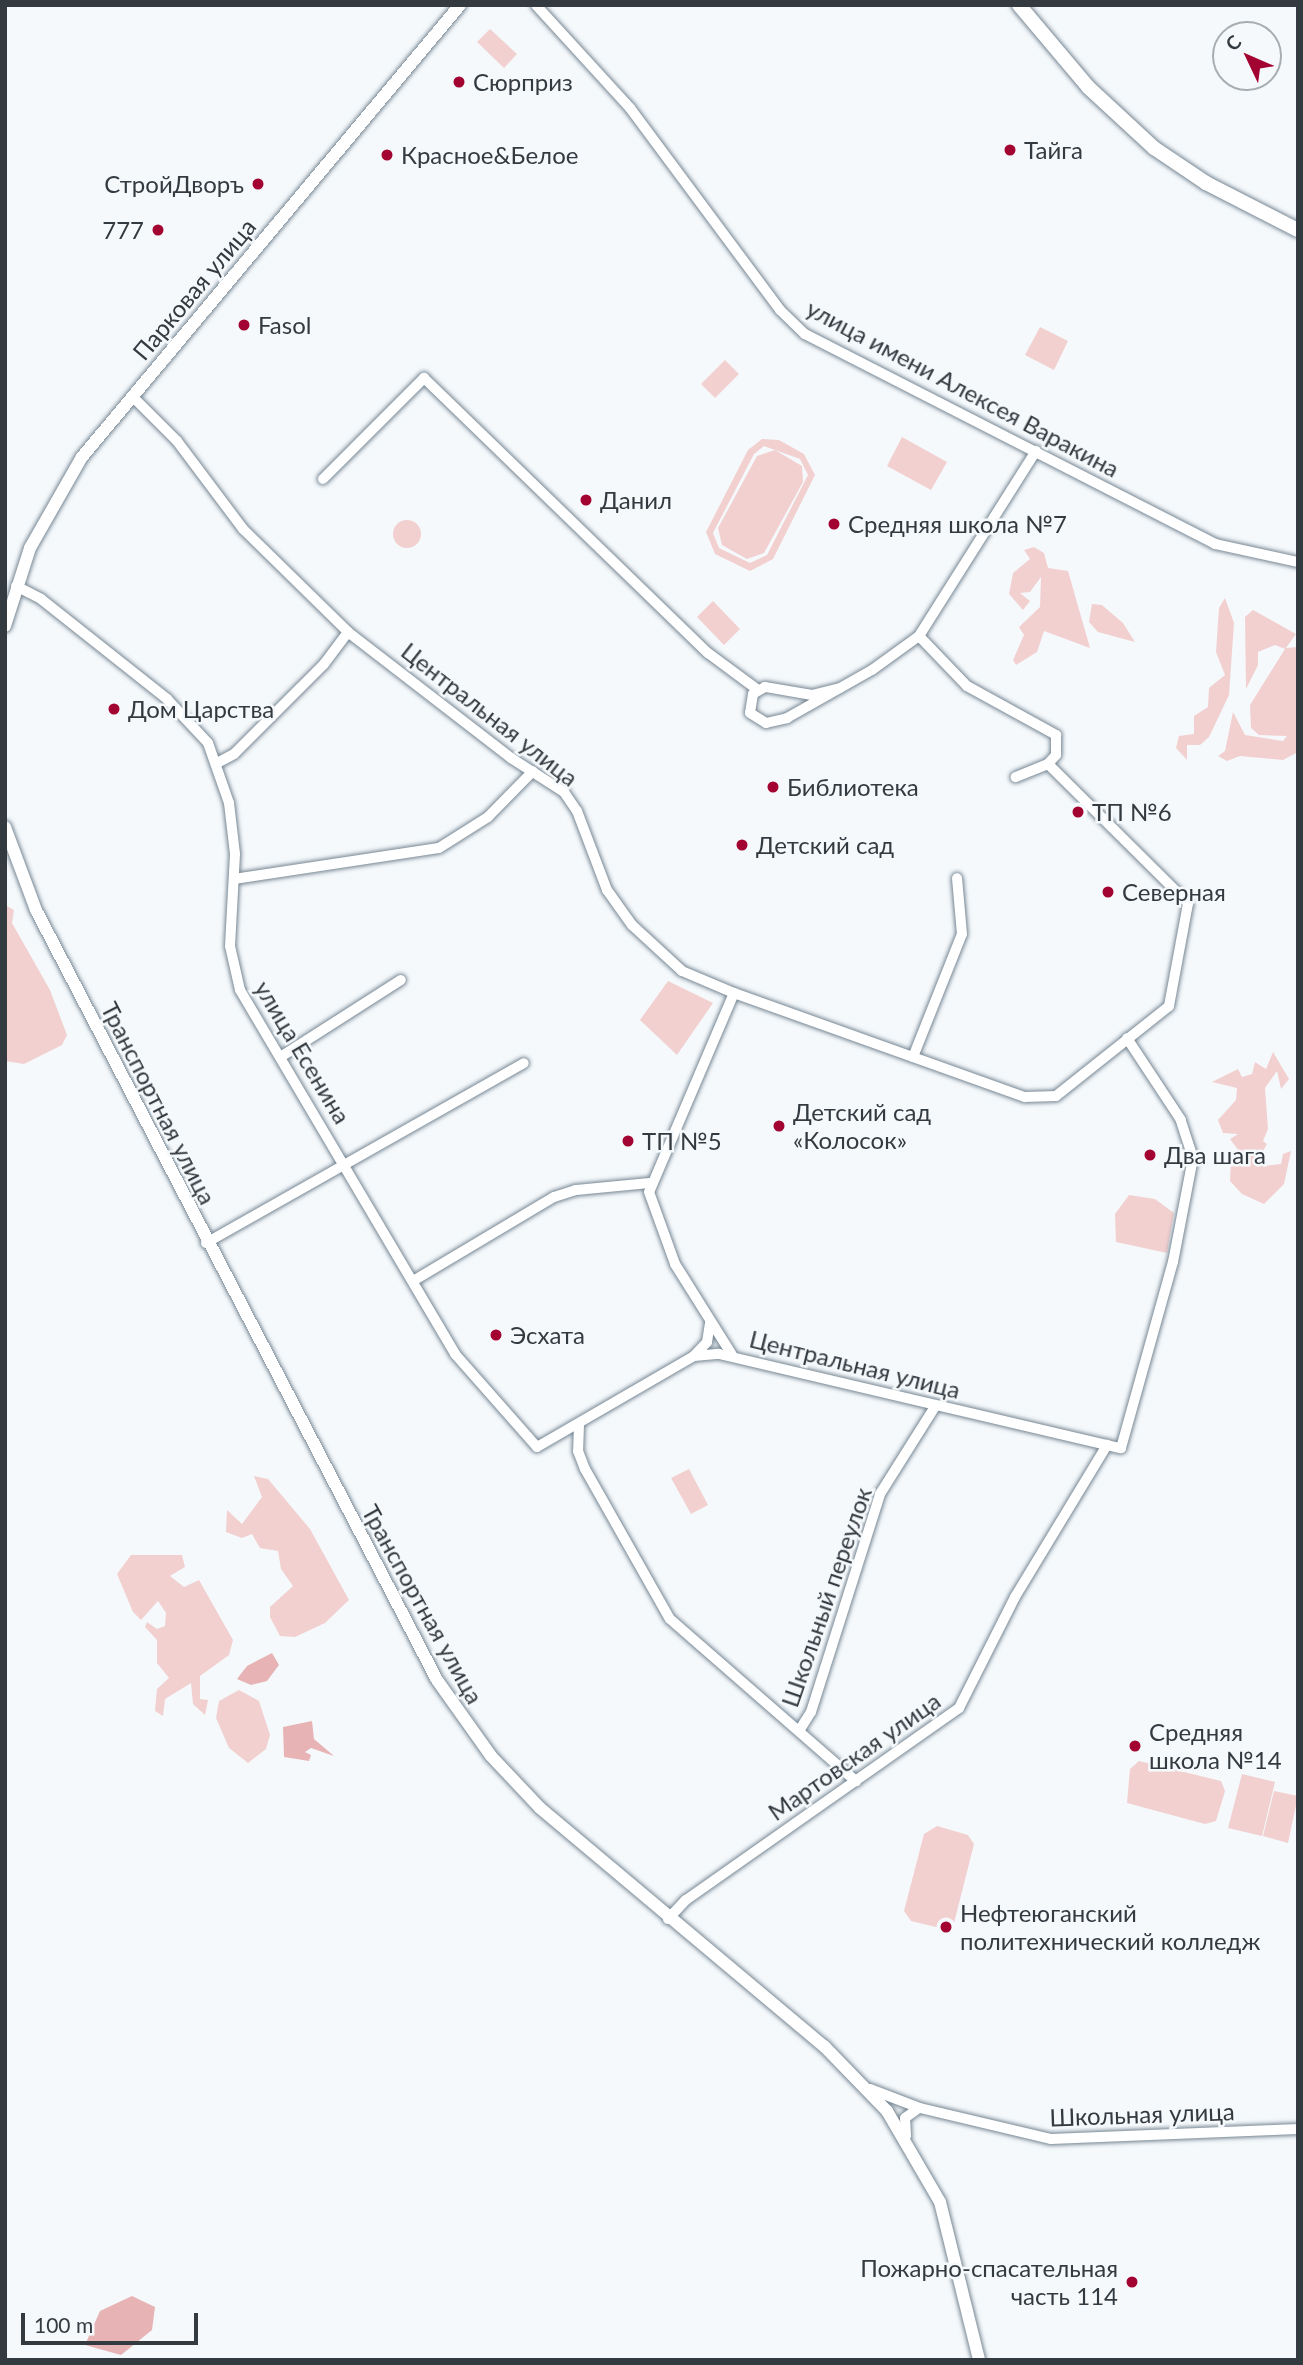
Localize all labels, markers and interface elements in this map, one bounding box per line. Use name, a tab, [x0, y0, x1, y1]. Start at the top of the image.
north arrow	[1212, 21, 1282, 91]
text: С	[1220, 30, 1246, 55]
place label: Сюрприз	[473, 68, 573, 96]
marker: Сюрприз	[451, 74, 467, 90]
place label: Тайга	[1024, 136, 1083, 164]
place label: Красное&Белое	[401, 141, 578, 169]
marker: Тайга	[1002, 142, 1018, 158]
marker: Красное&Белое	[379, 147, 395, 163]
place label: СтройДворъ	[104, 170, 244, 198]
marker: СтройДворъ	[250, 176, 266, 192]
street label: Парковая улица	[127, 212, 261, 366]
place label: 777	[102, 216, 144, 244]
marker: 777	[150, 222, 166, 238]
street label: улица имени Алексея Варакина	[802, 293, 1124, 483]
place label: Fasol	[258, 311, 311, 339]
marker: Fasol	[236, 317, 252, 333]
place label: Данил	[600, 486, 672, 514]
marker: Данил	[578, 492, 594, 508]
place label: Средняя школа №7	[848, 510, 1067, 538]
marker: Средняя школа №7	[826, 516, 842, 532]
street label: Центральная улица	[396, 636, 584, 792]
place label: Дом Царства	[128, 695, 274, 723]
marker: Дом Царства	[106, 701, 122, 717]
place label: Библиотека	[787, 773, 919, 801]
marker: Библиотека	[765, 779, 781, 795]
place label: ТП №6	[1092, 798, 1172, 826]
marker: ТП №6	[1070, 804, 1086, 820]
place label: Детский сад	[756, 831, 894, 859]
marker: Детский сад	[734, 837, 750, 853]
place label: Северная	[1122, 878, 1226, 906]
marker: Северная	[1100, 884, 1116, 900]
street label: улица Есенина	[249, 975, 357, 1129]
street label: Транспортная улица	[96, 997, 222, 1209]
place label: Детский сад «Колосок»	[793, 1098, 931, 1154]
marker: Детский сад «Колосок»	[771, 1118, 787, 1134]
place label: ТП №5	[642, 1127, 722, 1155]
marker: ТП №5	[620, 1133, 636, 1149]
place label: Два шага	[1164, 1141, 1266, 1169]
marker: Два шага	[1142, 1147, 1158, 1163]
place label: Эсхата	[510, 1321, 585, 1349]
street label: Центральная улица	[747, 1324, 963, 1404]
marker: Эсхата	[488, 1327, 504, 1343]
street label: Школьный переулок	[775, 1483, 877, 1711]
street label: Транспортная улица	[356, 1499, 490, 1709]
street label: Мартовская улица	[762, 1686, 946, 1826]
place label: Средняя школа №14	[1149, 1718, 1282, 1774]
marker: Средняя школа №14	[1127, 1738, 1143, 1754]
place label: Нефтеюганский политехнический колледж	[960, 1899, 1260, 1955]
marker: Нефтеюганский политехнический колледж	[938, 1919, 954, 1935]
street label: Школьная улица	[1049, 2096, 1235, 2132]
place label: Пожарно-спасательная часть 114	[860, 2254, 1118, 2310]
marker: Пожарно-спасательная часть 114	[1124, 2274, 1140, 2290]
scale bar	[24, 2298, 201, 2342]
text: 100 m	[34, 2312, 93, 2337]

